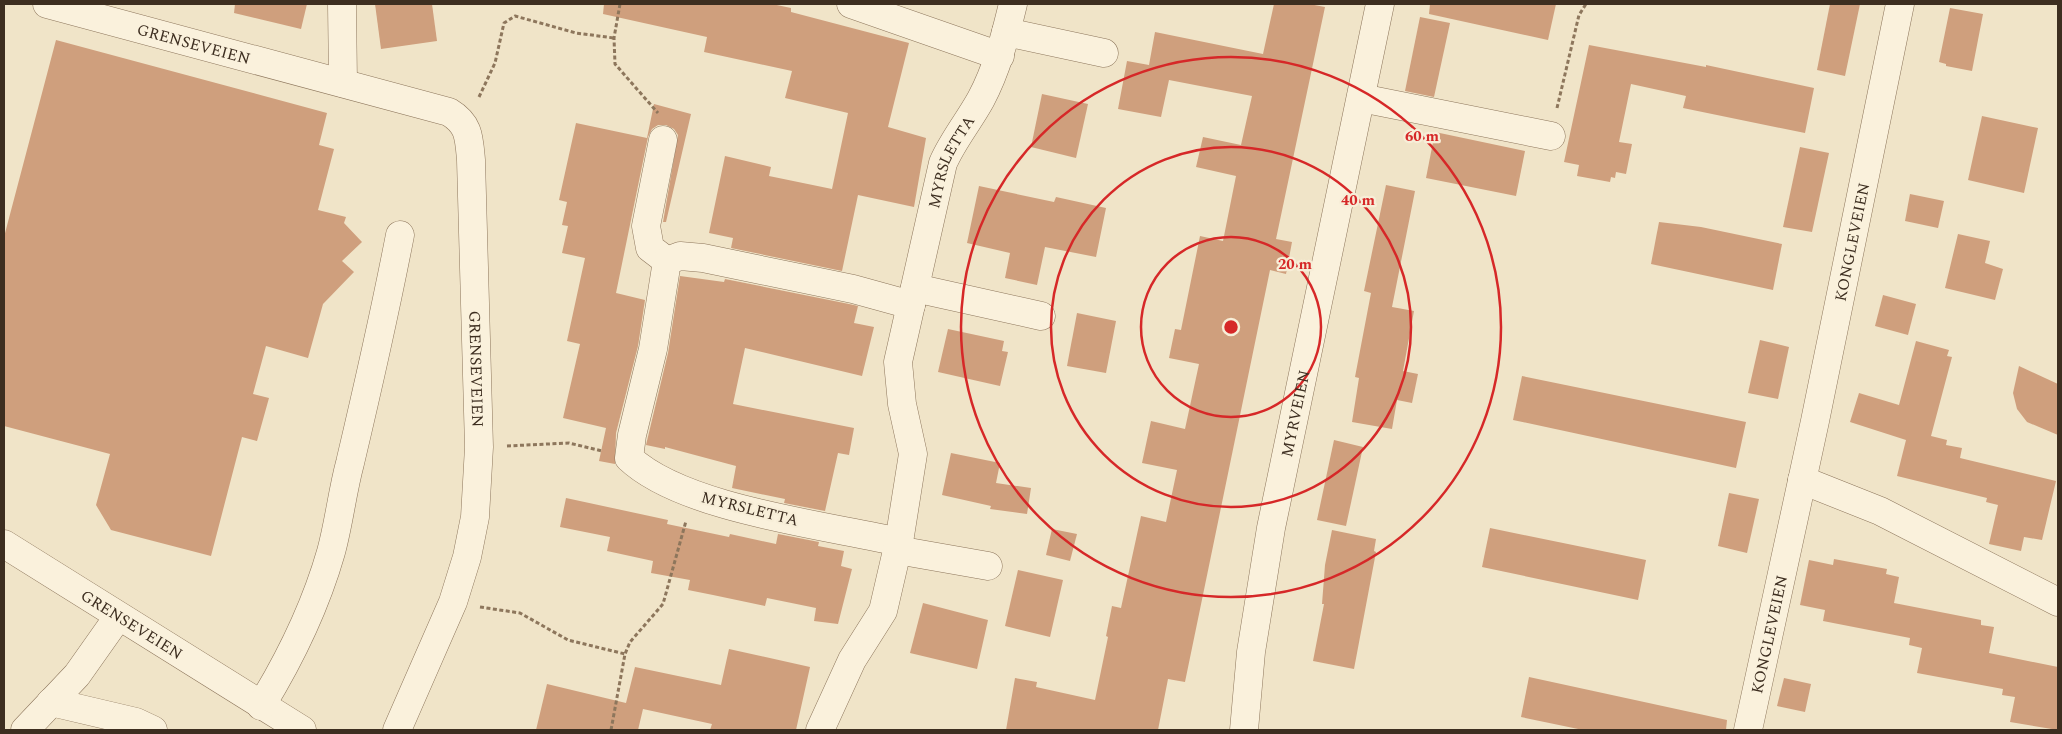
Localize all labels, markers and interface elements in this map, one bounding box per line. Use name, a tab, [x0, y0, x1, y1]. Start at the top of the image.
street label: GRENSEVEIEN	[134, 18, 253, 71]
street label: MYRSLETTA	[922, 111, 981, 211]
text: 60 m	[1405, 125, 1440, 148]
street label: KONGLEVEIEN	[1829, 180, 1876, 304]
text: 40 m	[1341, 189, 1376, 212]
text: 20 m	[1278, 253, 1313, 276]
street label: GRENSEVEIEN	[462, 310, 489, 428]
centre of rings	[1222, 318, 1240, 336]
street label: MYRVEIEN	[1275, 368, 1317, 459]
street label: MYRSLETTA	[699, 485, 801, 533]
street label: KONGLEVEIEN	[1745, 573, 1794, 696]
street label: GRENSEVEIEN	[76, 584, 187, 666]

